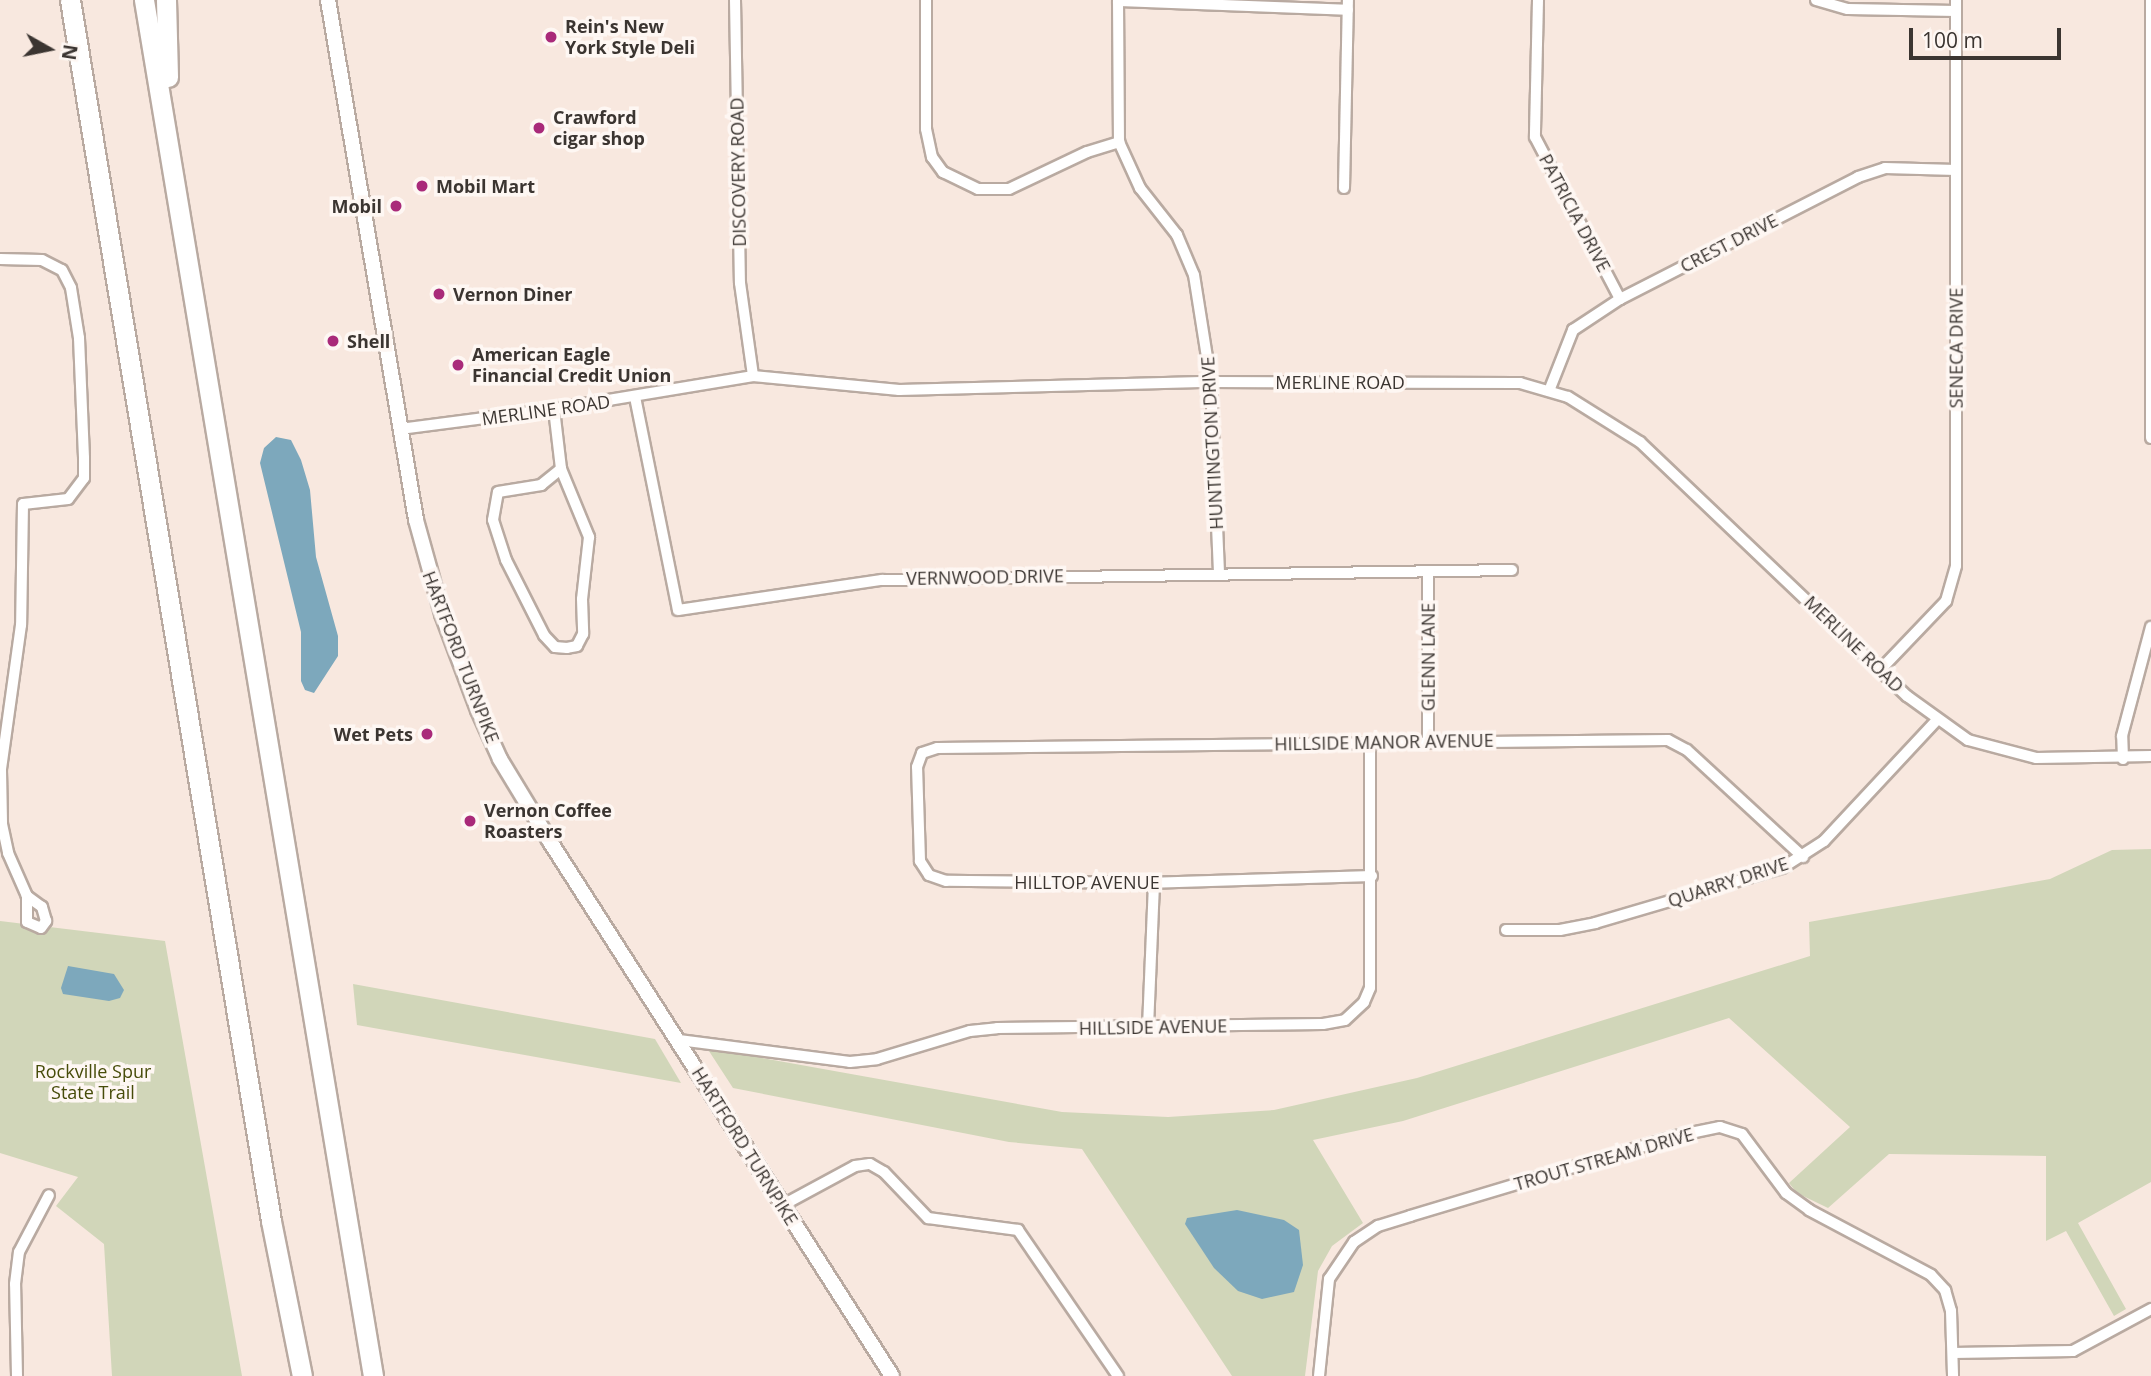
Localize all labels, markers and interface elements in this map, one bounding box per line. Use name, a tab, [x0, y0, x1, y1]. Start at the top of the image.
north arrow	[14, 14, 84, 84]
scale bar	[1913, 14, 2065, 58]
place label: Rein's New York Style Deli	[565, 16, 695, 58]
text: 100 m	[1922, 26, 1983, 54]
marker: Rein's New York Style Deli	[543, 29, 559, 45]
text: N	[56, 43, 84, 62]
street label: DISCOVERY ROAD	[726, 97, 750, 247]
place label: Crawford cigar shop	[553, 107, 645, 150]
marker: Crawford cigar shop	[531, 120, 547, 136]
street label: PATRICIA DRIVE	[1535, 150, 1615, 276]
place label: Mobil Mart	[436, 175, 535, 197]
marker: Mobil Mart	[414, 178, 430, 194]
place label: Mobil	[332, 195, 382, 217]
marker: Mobil	[388, 198, 404, 214]
street label: CREST DRIVE	[1676, 209, 1782, 277]
place label: Vernon Diner	[453, 283, 572, 305]
marker: Vernon Diner	[431, 286, 447, 302]
street label: SENECA DRIVE	[1945, 288, 1967, 408]
place label: Shell	[347, 330, 390, 352]
marker: Shell	[325, 333, 341, 349]
place label: American Eagle Financial Credit Union	[472, 344, 671, 386]
street label: HUNTINGTON DRIVE	[1197, 356, 1227, 530]
marker: American Eagle Financial Credit Union	[450, 357, 466, 373]
street label: MERLINE ROAD	[1275, 371, 1405, 393]
street label: MERLINE ROAD	[480, 390, 612, 430]
street label: VERNWOOD DRIVE	[906, 565, 1064, 589]
street label: HARTFORD TURNPIKE	[418, 568, 504, 746]
street label: MERLINE ROAD	[1800, 591, 1908, 697]
street label: GLENN LANE	[1417, 603, 1439, 711]
place label: Wet Pets	[334, 723, 413, 745]
marker: Wet Pets	[419, 726, 435, 742]
street label: HILLSIDE MANOR AVENUE	[1274, 729, 1494, 755]
place label: Vernon Coffee Roasters	[484, 800, 612, 842]
marker: Vernon Coffee Roasters	[462, 813, 478, 829]
street label: QUARRY DRIVE	[1665, 852, 1791, 912]
street label: HILLTOP AVENUE	[1014, 871, 1160, 893]
street label: HILLSIDE AVENUE	[1079, 1015, 1227, 1039]
park label: Rockville Spur State Trail	[35, 1061, 151, 1104]
street label: HARTFORD TURNPIKE	[688, 1063, 802, 1229]
street label: TROUT STREAM DRIVE	[1512, 1123, 1696, 1195]

